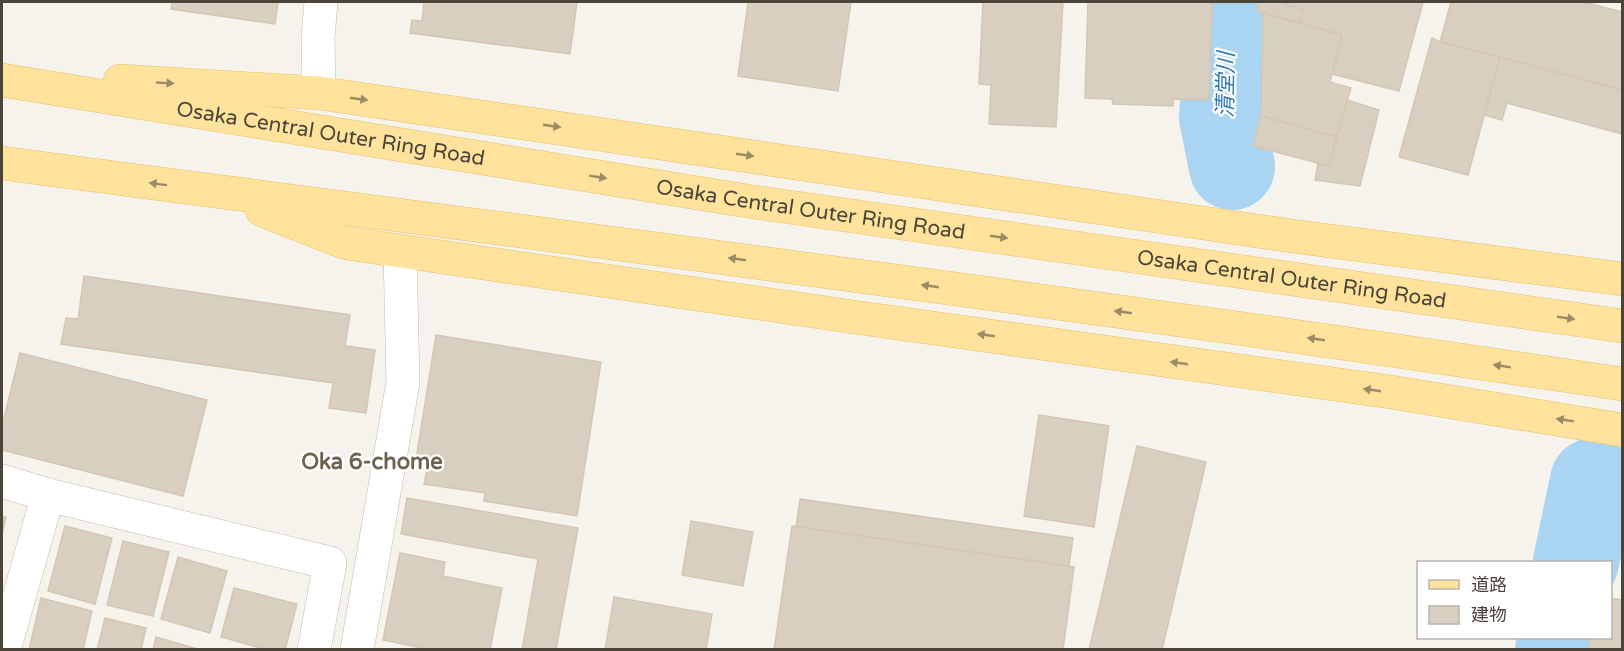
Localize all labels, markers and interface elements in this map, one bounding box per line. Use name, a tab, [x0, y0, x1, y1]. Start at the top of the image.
water label: 清堂川	[1212, 50, 1240, 118]
one-way arrow	[155, 79, 174, 88]
one-way arrow	[350, 94, 369, 103]
street label: Osaka Central Outer Ring Road	[175, 96, 487, 171]
one-way arrow	[543, 122, 562, 131]
one-way arrow	[736, 150, 755, 159]
one-way arrow	[589, 173, 608, 182]
street label: Osaka Central Outer Ring Road	[654, 174, 967, 245]
one-way arrow	[148, 179, 167, 188]
one-way arrow	[989, 232, 1008, 241]
street label: Osaka Central Outer Ring Road	[1135, 244, 1448, 313]
one-way arrow	[727, 254, 746, 263]
one-way arrow	[920, 281, 939, 290]
one-way arrow	[1114, 308, 1133, 317]
one-way arrow	[1556, 313, 1575, 322]
one-way arrow	[976, 331, 995, 340]
one-way arrow	[1307, 335, 1326, 344]
one-way arrow	[1169, 358, 1188, 367]
one-way arrow	[1493, 361, 1512, 370]
one-way arrow	[1363, 385, 1382, 394]
one-way arrow	[1555, 416, 1574, 425]
district label: Oka 6-chome	[301, 449, 443, 475]
legend	[1417, 561, 1612, 639]
text: 道路	[1471, 574, 1507, 596]
text: 建物	[1471, 604, 1507, 626]

